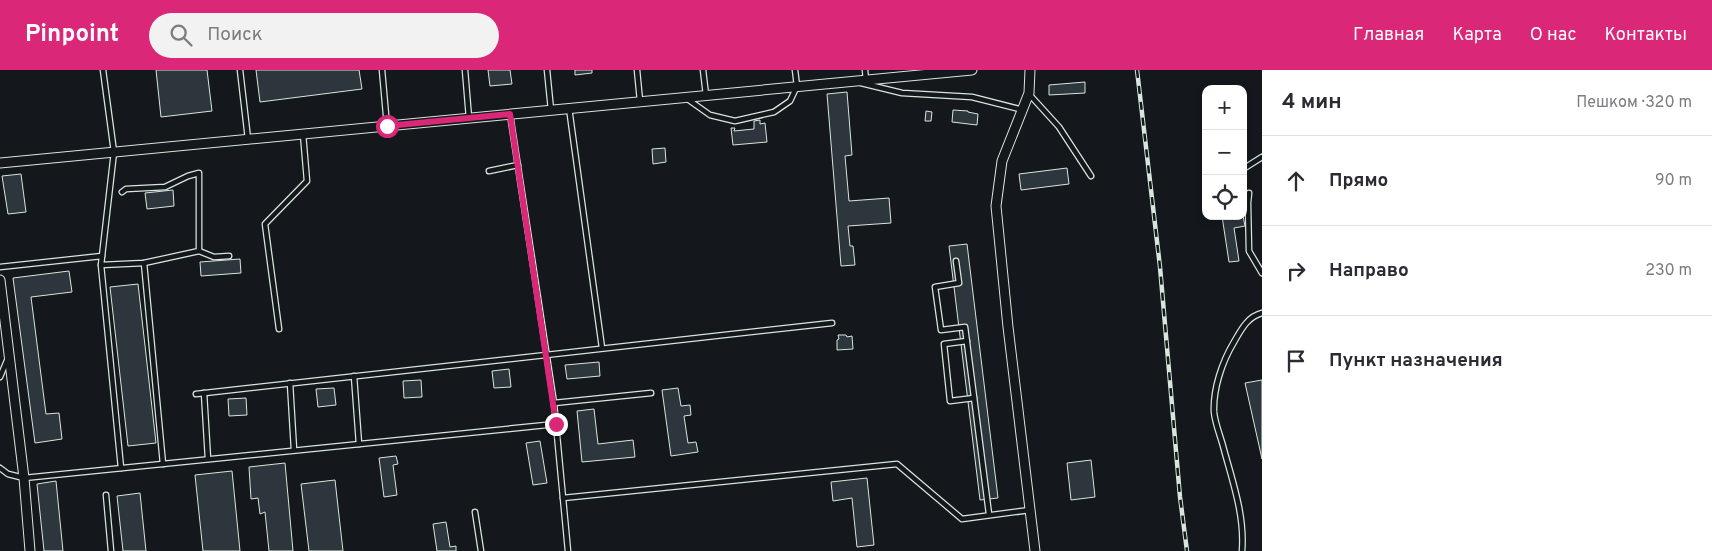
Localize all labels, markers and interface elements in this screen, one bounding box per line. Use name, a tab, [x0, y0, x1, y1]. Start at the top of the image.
search box	[149, 13, 499, 58]
text: Pinpoint	[25, 20, 119, 50]
icon: search	[167, 21, 195, 49]
text: Поиск	[207, 23, 263, 47]
text: Главная	[1353, 24, 1424, 47]
text: Карта	[1452, 24, 1502, 47]
text: О нас	[1530, 24, 1576, 47]
text: Контакты	[1604, 24, 1687, 47]
map controls	[1202, 85, 1247, 220]
button: +	[1202, 85, 1247, 130]
text: 4 мин	[1282, 89, 1342, 116]
text: Пешком · 320 m	[1576, 93, 1692, 113]
route start	[376, 115, 399, 138]
button: −	[1202, 130, 1247, 175]
icon: ahead	[1282, 167, 1310, 195]
text: Прямо	[1329, 169, 1388, 193]
text: 90 m	[1655, 171, 1692, 191]
button: locate	[1202, 175, 1247, 220]
icon: right	[1282, 257, 1310, 285]
text: Направо	[1329, 259, 1409, 283]
text: 230 m	[1645, 261, 1692, 281]
icon: arrive	[1282, 347, 1310, 375]
text: Пункт назначения	[1329, 349, 1503, 373]
route end	[545, 413, 568, 436]

